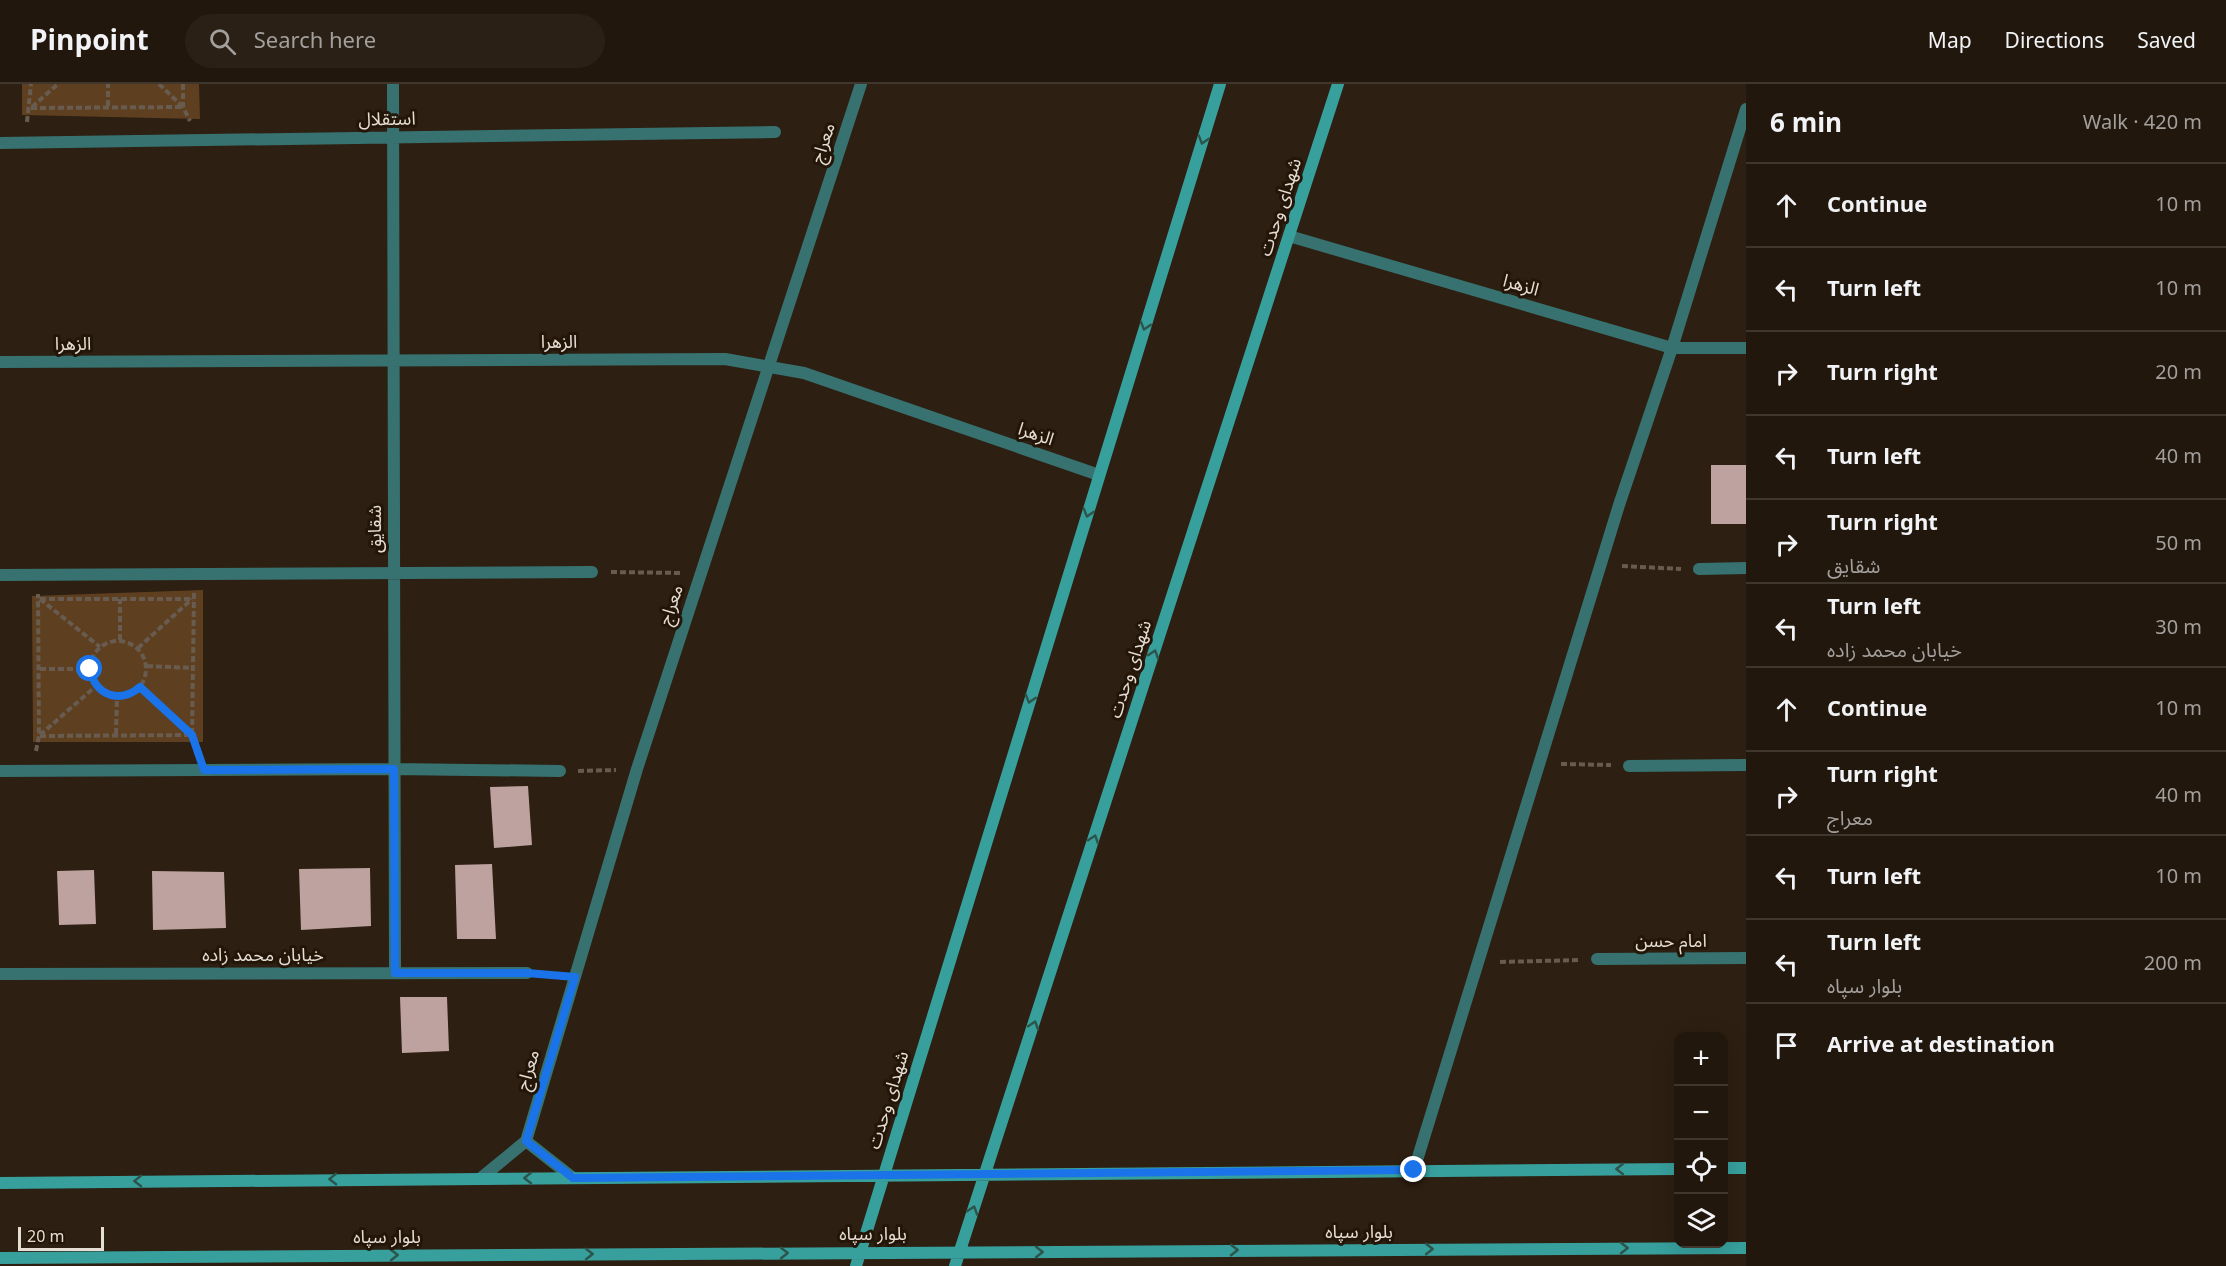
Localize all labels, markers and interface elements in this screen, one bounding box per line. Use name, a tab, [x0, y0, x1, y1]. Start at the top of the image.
text: Pinpoint	[30, 12, 149, 71]
search box	[185, 14, 605, 68]
text: Search here	[254, 18, 376, 64]
text: Map	[1928, 19, 1972, 63]
text: Directions	[2005, 19, 2104, 63]
text: Saved	[2137, 19, 2196, 63]
icon: search	[206, 25, 239, 58]
text: 6 min	[1770, 96, 1842, 151]
street label: استقلال	[358, 100, 416, 138]
text: Walk · 420 m	[2083, 102, 2202, 144]
street label: معراج	[799, 117, 847, 169]
one-way arrow	[1197, 134, 1210, 145]
street label: شهدای وحدت	[1246, 153, 1314, 261]
text: Continue	[1827, 182, 1927, 228]
text: 10 m	[2155, 184, 2202, 226]
icon: ahead	[1770, 189, 1803, 222]
street label: الزهرا	[1498, 262, 1544, 308]
text: Turn left	[1827, 266, 1921, 312]
text: 10 m	[2155, 268, 2202, 310]
icon: left	[1770, 273, 1803, 306]
one-way arrow	[1140, 320, 1152, 331]
street label: الزهرا	[541, 323, 577, 361]
street label: الزهرا	[55, 325, 91, 363]
text: Turn right	[1827, 350, 1938, 396]
text: 20 m	[2155, 352, 2202, 394]
icon: right	[1770, 357, 1803, 390]
street label: الزهرا	[1012, 410, 1060, 458]
text: Turn left	[1827, 434, 1921, 480]
text: 40 m	[2155, 436, 2202, 478]
icon: left	[1770, 441, 1803, 474]
text: Turn right	[1827, 500, 1938, 546]
street label: شقایق	[356, 505, 394, 553]
one-way arrow	[1083, 507, 1095, 518]
text: 50 m	[2155, 523, 2202, 565]
icon: right	[1770, 528, 1803, 561]
text: شقایق	[1827, 546, 1881, 588]
street label: معراج	[647, 579, 695, 631]
text: Turn left	[1827, 584, 1921, 630]
text: 30 m	[2155, 607, 2202, 649]
icon: left	[1770, 612, 1803, 645]
street label: شهدای وحدت	[1096, 615, 1164, 723]
text: خیابان محمد زاده	[1827, 630, 1962, 672]
one-way arrow	[1147, 649, 1159, 660]
route start	[76, 655, 102, 681]
text: Continue	[1827, 686, 1927, 732]
text: 10 m	[2155, 688, 2202, 730]
one-way arrow	[1025, 693, 1037, 704]
icon: ahead	[1770, 693, 1803, 726]
text: Turn right	[1827, 752, 1938, 798]
text: 40 m	[2155, 775, 2202, 817]
icon: right	[1770, 780, 1803, 813]
text: معراج	[1827, 798, 1873, 840]
one-way arrow	[1086, 834, 1099, 845]
text: Turn left	[1827, 854, 1921, 900]
text: 10 m	[2155, 856, 2202, 898]
icon: left	[1770, 861, 1803, 894]
text: Turn left	[1827, 920, 1921, 966]
street label: امام حسن	[1635, 922, 1707, 960]
street label: خیابان محمد زاده	[202, 936, 324, 974]
text: 200 m	[2144, 943, 2202, 985]
icon: left	[1770, 948, 1803, 981]
text: بلوار سپاه	[1827, 966, 1902, 1008]
one-way arrow	[1026, 1020, 1039, 1031]
text: Arrive at destination	[1827, 1022, 2055, 1068]
icon: arrive	[1770, 1029, 1803, 1062]
map controls	[1674, 1032, 1728, 1248]
button: +	[1674, 1032, 1728, 1086]
street label: معراج	[504, 1045, 552, 1095]
street label: شهدای وحدت	[855, 1046, 921, 1154]
button: −	[1674, 1086, 1728, 1140]
button: locate	[1674, 1140, 1728, 1194]
route end	[1400, 1156, 1426, 1182]
one-way arrow	[1616, 1163, 1625, 1175]
one-way arrow	[523, 1172, 532, 1184]
one-way arrow	[328, 1173, 337, 1186]
one-way arrow	[133, 1175, 142, 1187]
button: layers	[1674, 1194, 1728, 1248]
one-way arrow	[966, 1205, 979, 1216]
street label: بلوار سپاه	[1325, 1213, 1393, 1251]
street label: بلوار سپاه	[839, 1215, 907, 1253]
street label: بلوار سپاه	[353, 1218, 421, 1256]
text: 20 m	[27, 1220, 64, 1254]
scale bar	[18, 1224, 104, 1252]
one-way arrow	[1620, 1242, 1629, 1254]
one-way arrow	[1425, 1243, 1434, 1255]
one-way arrow	[1230, 1244, 1239, 1256]
one-way arrow	[1035, 1245, 1044, 1258]
one-way arrow	[780, 1247, 789, 1259]
one-way arrow	[585, 1248, 594, 1260]
one-way arrow	[390, 1249, 399, 1261]

